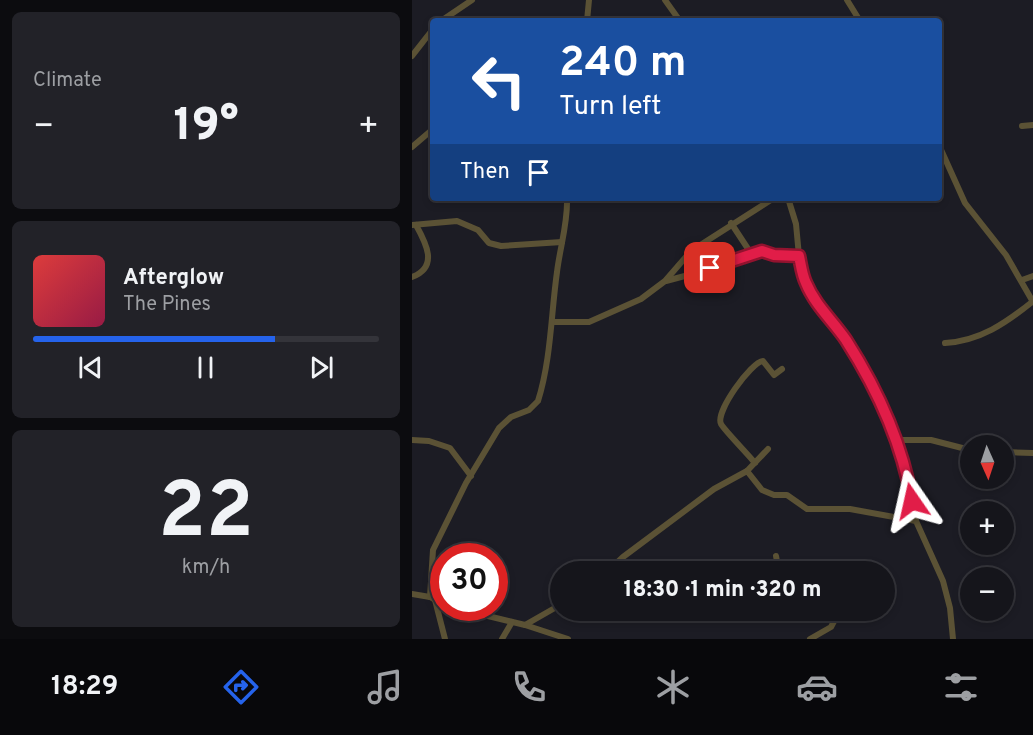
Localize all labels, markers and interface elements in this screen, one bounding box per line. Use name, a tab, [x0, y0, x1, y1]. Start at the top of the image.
text: 240 m	[559, 38, 687, 91]
icon: left	[460, 42, 538, 120]
text: Climate	[33, 68, 102, 94]
text: Turn left	[559, 90, 661, 124]
text: 19°	[173, 99, 239, 156]
text: −	[33, 107, 54, 149]
text: +	[358, 107, 379, 149]
icon: arrive	[522, 156, 555, 189]
text: Then	[460, 159, 510, 186]
pin	[684, 242, 735, 293]
icon: arrive	[693, 251, 726, 284]
text: Afterglow	[123, 265, 224, 292]
text: The Pines	[123, 292, 211, 318]
icon: previous	[74, 351, 107, 384]
icon: pause	[189, 351, 222, 384]
icon: next	[305, 351, 338, 384]
north arrow	[960, 435, 1014, 489]
map controls	[960, 435, 1014, 621]
text: 22	[158, 466, 254, 565]
position arrow	[880, 469, 944, 533]
button: +	[960, 501, 1014, 555]
speed limit sign: 30	[430, 543, 508, 621]
text: km/h	[182, 555, 230, 581]
button: −	[960, 567, 1014, 621]
text: 18:30 · 1 min · 320 m	[624, 577, 821, 604]
icon: directions	[220, 666, 262, 708]
icon: music	[364, 666, 406, 708]
icon: phone	[508, 666, 550, 708]
icon: climate	[652, 666, 694, 708]
icon: car	[796, 666, 838, 708]
icon: filters	[940, 666, 982, 708]
text: 18:29	[51, 670, 118, 704]

